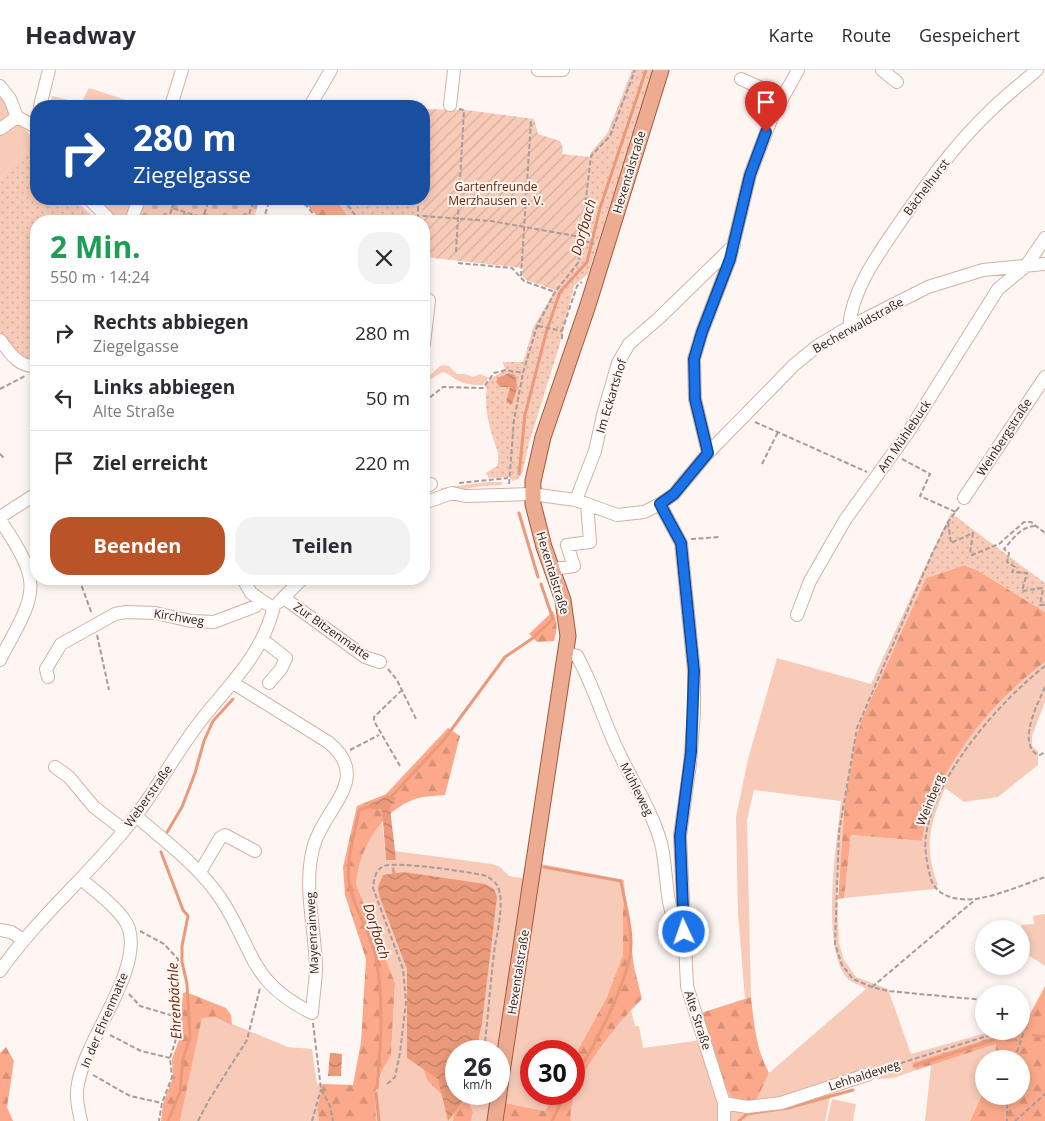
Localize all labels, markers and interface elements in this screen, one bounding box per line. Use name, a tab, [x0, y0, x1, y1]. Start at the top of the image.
text: Headway	[25, 18, 136, 51]
text: Karte	[769, 23, 814, 47]
text: Route	[842, 23, 891, 47]
text: Gespeichert	[919, 23, 1020, 47]
pin	[745, 81, 787, 132]
icon: arrive	[752, 88, 780, 116]
text: 280 m	[133, 114, 237, 161]
icon: right	[50, 120, 115, 185]
street label: Hexentalstraße	[608, 128, 650, 215]
street label: Bächelhurst	[899, 155, 953, 219]
text: Ziegelgasse	[133, 159, 251, 189]
park label: Gartenfreunde Merzhausen e. V.	[448, 178, 544, 209]
water label: Dorfbach	[566, 197, 600, 257]
text: 2 Min.	[50, 226, 141, 267]
button: close	[358, 232, 410, 284]
text: 550 m · 14:24	[50, 266, 150, 288]
street label: Becherwaldstraße	[810, 293, 907, 357]
text: Rechts abbiegen	[93, 309, 249, 335]
icon: right	[50, 319, 78, 347]
text: 280 m	[355, 320, 410, 346]
text: Ziegelgasse	[93, 335, 179, 357]
street label: Im Eckartshof	[592, 356, 631, 435]
text: Links abbiegen	[93, 374, 235, 400]
icon: left	[50, 384, 78, 412]
text: 50 m	[366, 385, 410, 411]
street label: Weinbergstraße	[973, 395, 1036, 479]
street label: Am Mühlebuck	[874, 396, 935, 476]
text: Alte Straße	[93, 400, 175, 422]
icon: arrive	[50, 449, 78, 477]
text: Ziel erreicht	[93, 450, 208, 476]
text: 220 m	[355, 450, 410, 476]
button: Beenden	[50, 517, 225, 575]
button: Teilen	[235, 517, 410, 575]
street label: Hexentalstraße	[532, 530, 574, 617]
street label: Zur Bitzenmatte	[290, 598, 374, 664]
street label: Kirchweg	[153, 605, 206, 629]
street label: Mühleweg	[616, 759, 658, 819]
street label: Weberstraße	[120, 761, 176, 831]
street label: Weinberg	[912, 771, 948, 828]
street label: Mayenrainweg	[301, 891, 323, 974]
water label: Dorfbach	[359, 901, 395, 961]
position arrow	[657, 905, 709, 957]
map controls	[975, 920, 1030, 1105]
button: layers	[975, 920, 1030, 975]
street label: Hexentalstraße	[503, 928, 533, 1016]
water label: Ehrenbächle	[163, 962, 185, 1040]
street label: In der Ehrenmatte	[76, 969, 132, 1070]
button: +	[975, 985, 1030, 1040]
street label: Alte Straße	[680, 988, 716, 1052]
speed limit sign: 30	[520, 1040, 585, 1105]
text: 26	[463, 1049, 492, 1083]
button: −	[975, 1050, 1030, 1105]
street label: Lehhaldeweg	[826, 1055, 902, 1095]
text: km/h	[463, 1076, 492, 1093]

